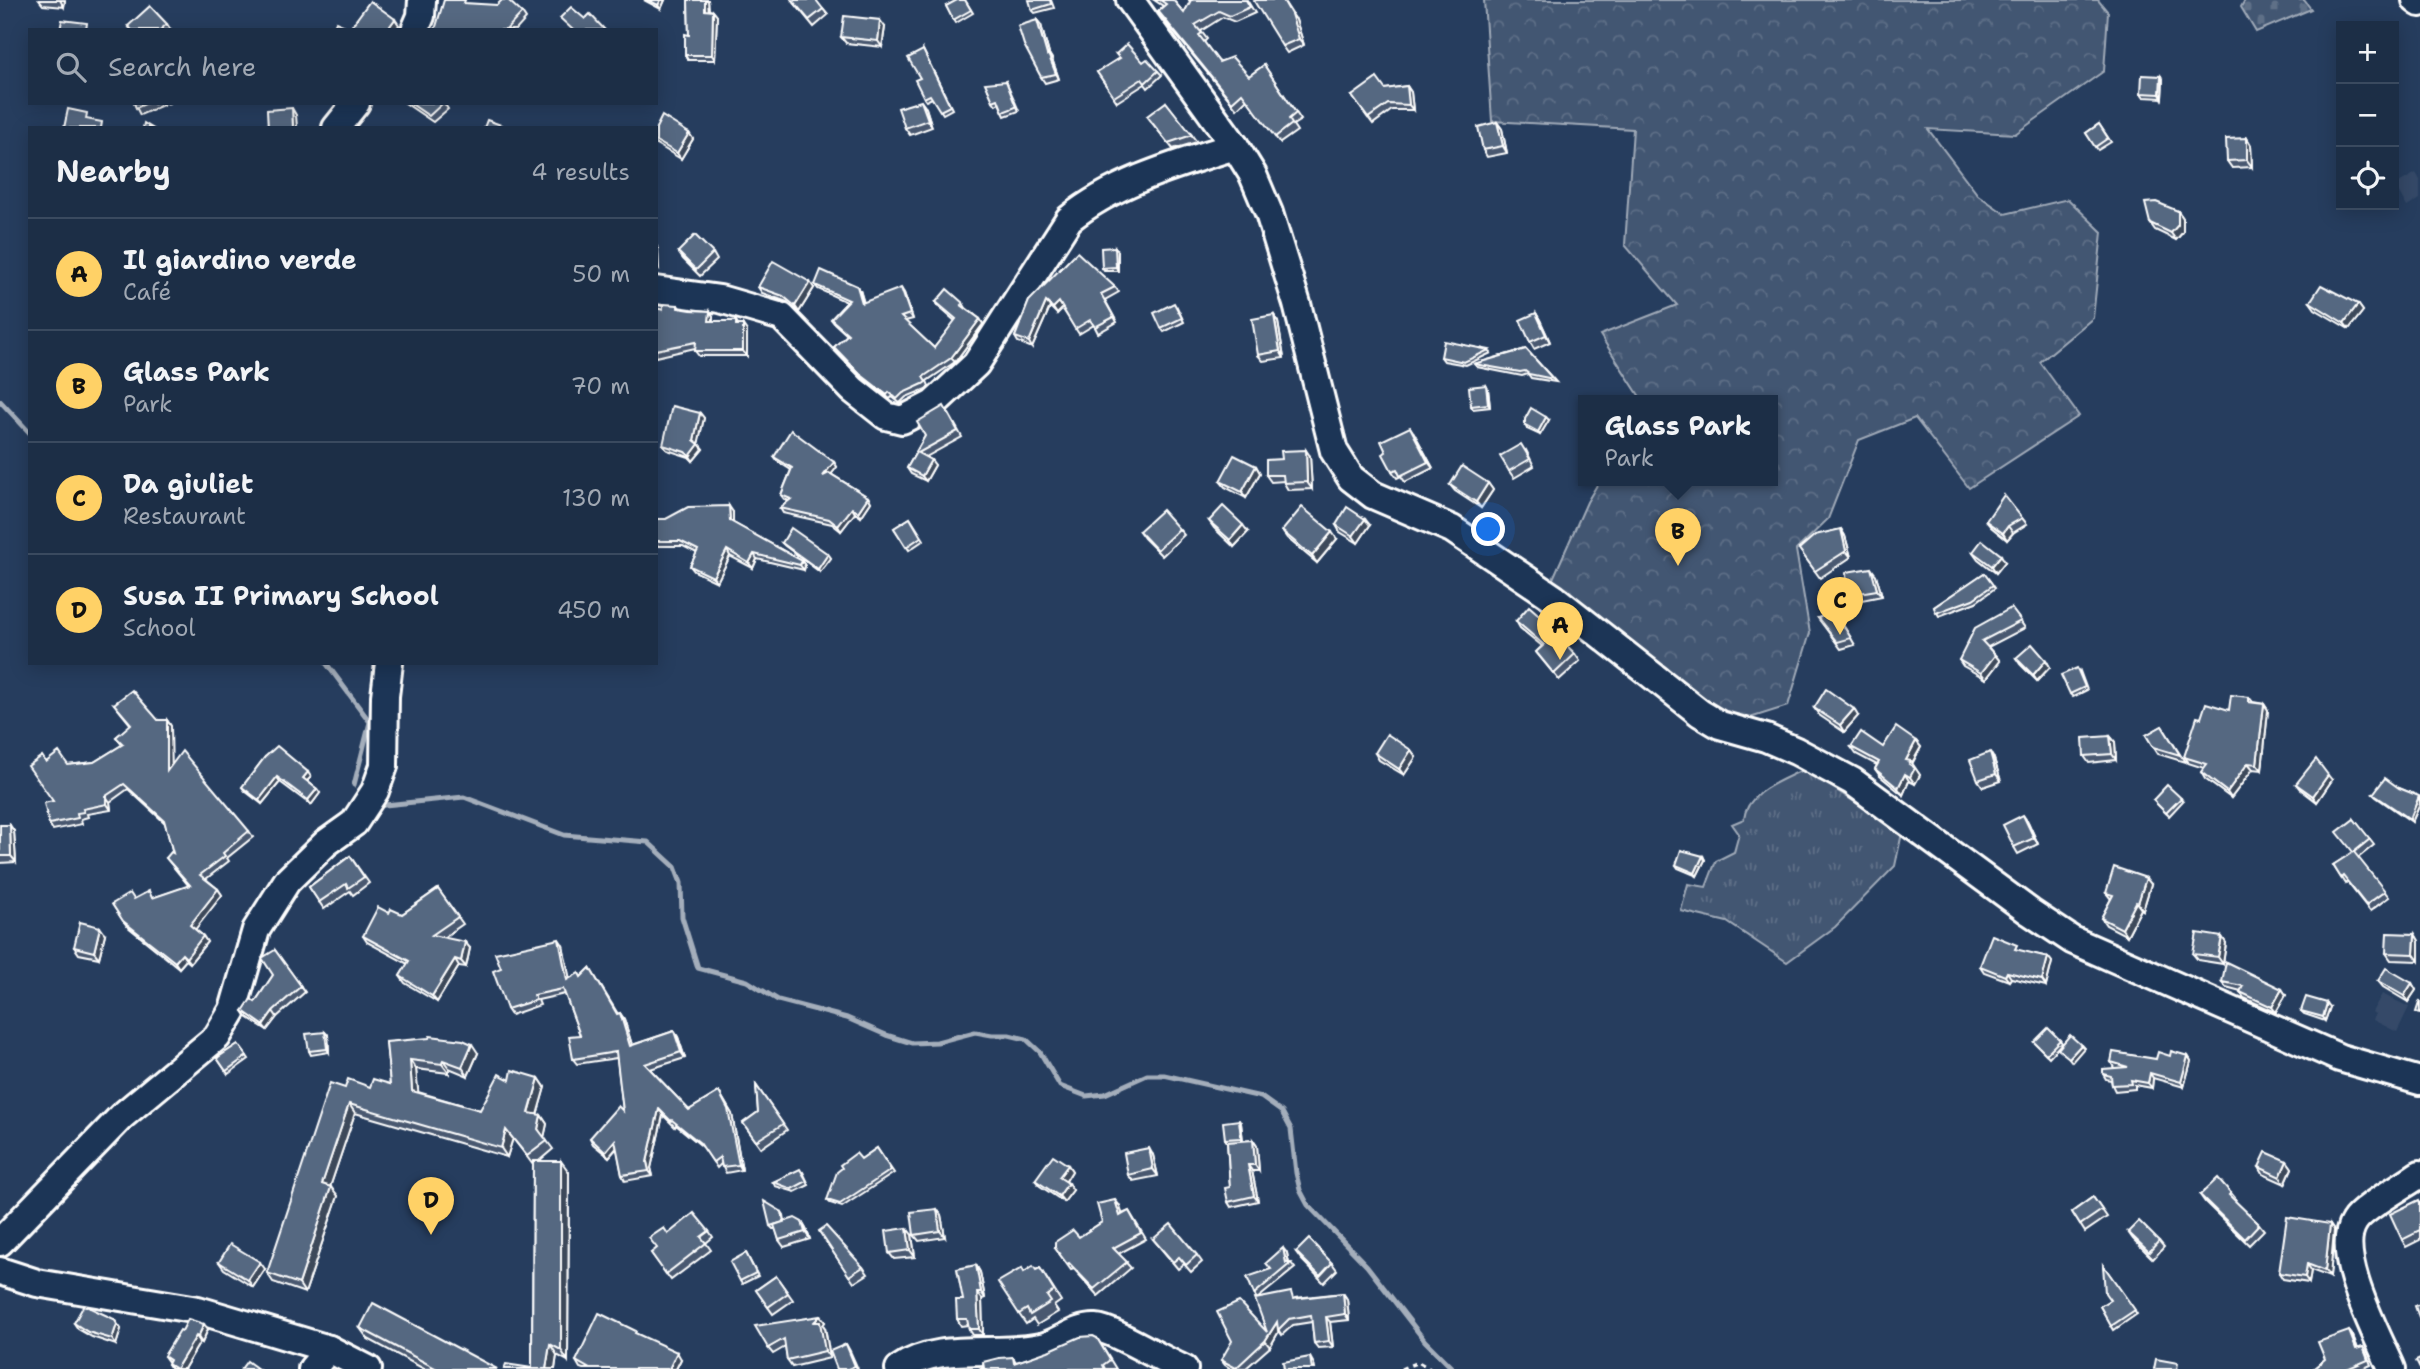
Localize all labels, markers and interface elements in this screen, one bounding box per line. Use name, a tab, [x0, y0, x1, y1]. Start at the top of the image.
map controls	[2336, 21, 2399, 210]
button: +	[2336, 21, 2399, 84]
search box	[28, 28, 658, 105]
icon: search	[52, 48, 90, 86]
text: Search here	[108, 49, 257, 84]
button: −	[2336, 84, 2399, 147]
button: locate	[2336, 147, 2399, 210]
text: Nearby	[56, 151, 171, 192]
text: 4 results	[531, 157, 630, 187]
text: Il giardino verde	[123, 242, 357, 277]
text: A	[70, 259, 88, 289]
text: 50 m	[572, 259, 630, 289]
text: Café	[123, 277, 171, 307]
text: Glass Park	[123, 354, 270, 389]
text: B	[72, 371, 86, 401]
text: 70 m	[571, 371, 630, 401]
text: Park	[123, 389, 172, 419]
popup	[1578, 395, 1778, 486]
text: Glass Park	[1604, 408, 1752, 443]
text: Park	[1604, 443, 1654, 473]
text: Da giuliet	[123, 466, 253, 501]
text: C	[72, 483, 86, 513]
text: 130 m	[562, 483, 630, 513]
text: Restaurant	[123, 501, 246, 531]
pin: B	[1655, 508, 1701, 566]
your location	[1471, 512, 1505, 546]
pin: C	[1817, 577, 1863, 635]
text: Susa II Primary School	[123, 578, 439, 613]
text: D	[71, 595, 87, 625]
text: 450 m	[557, 595, 630, 625]
pin: A	[1537, 602, 1583, 660]
text: School	[123, 613, 195, 643]
pin: D	[408, 1177, 454, 1235]

